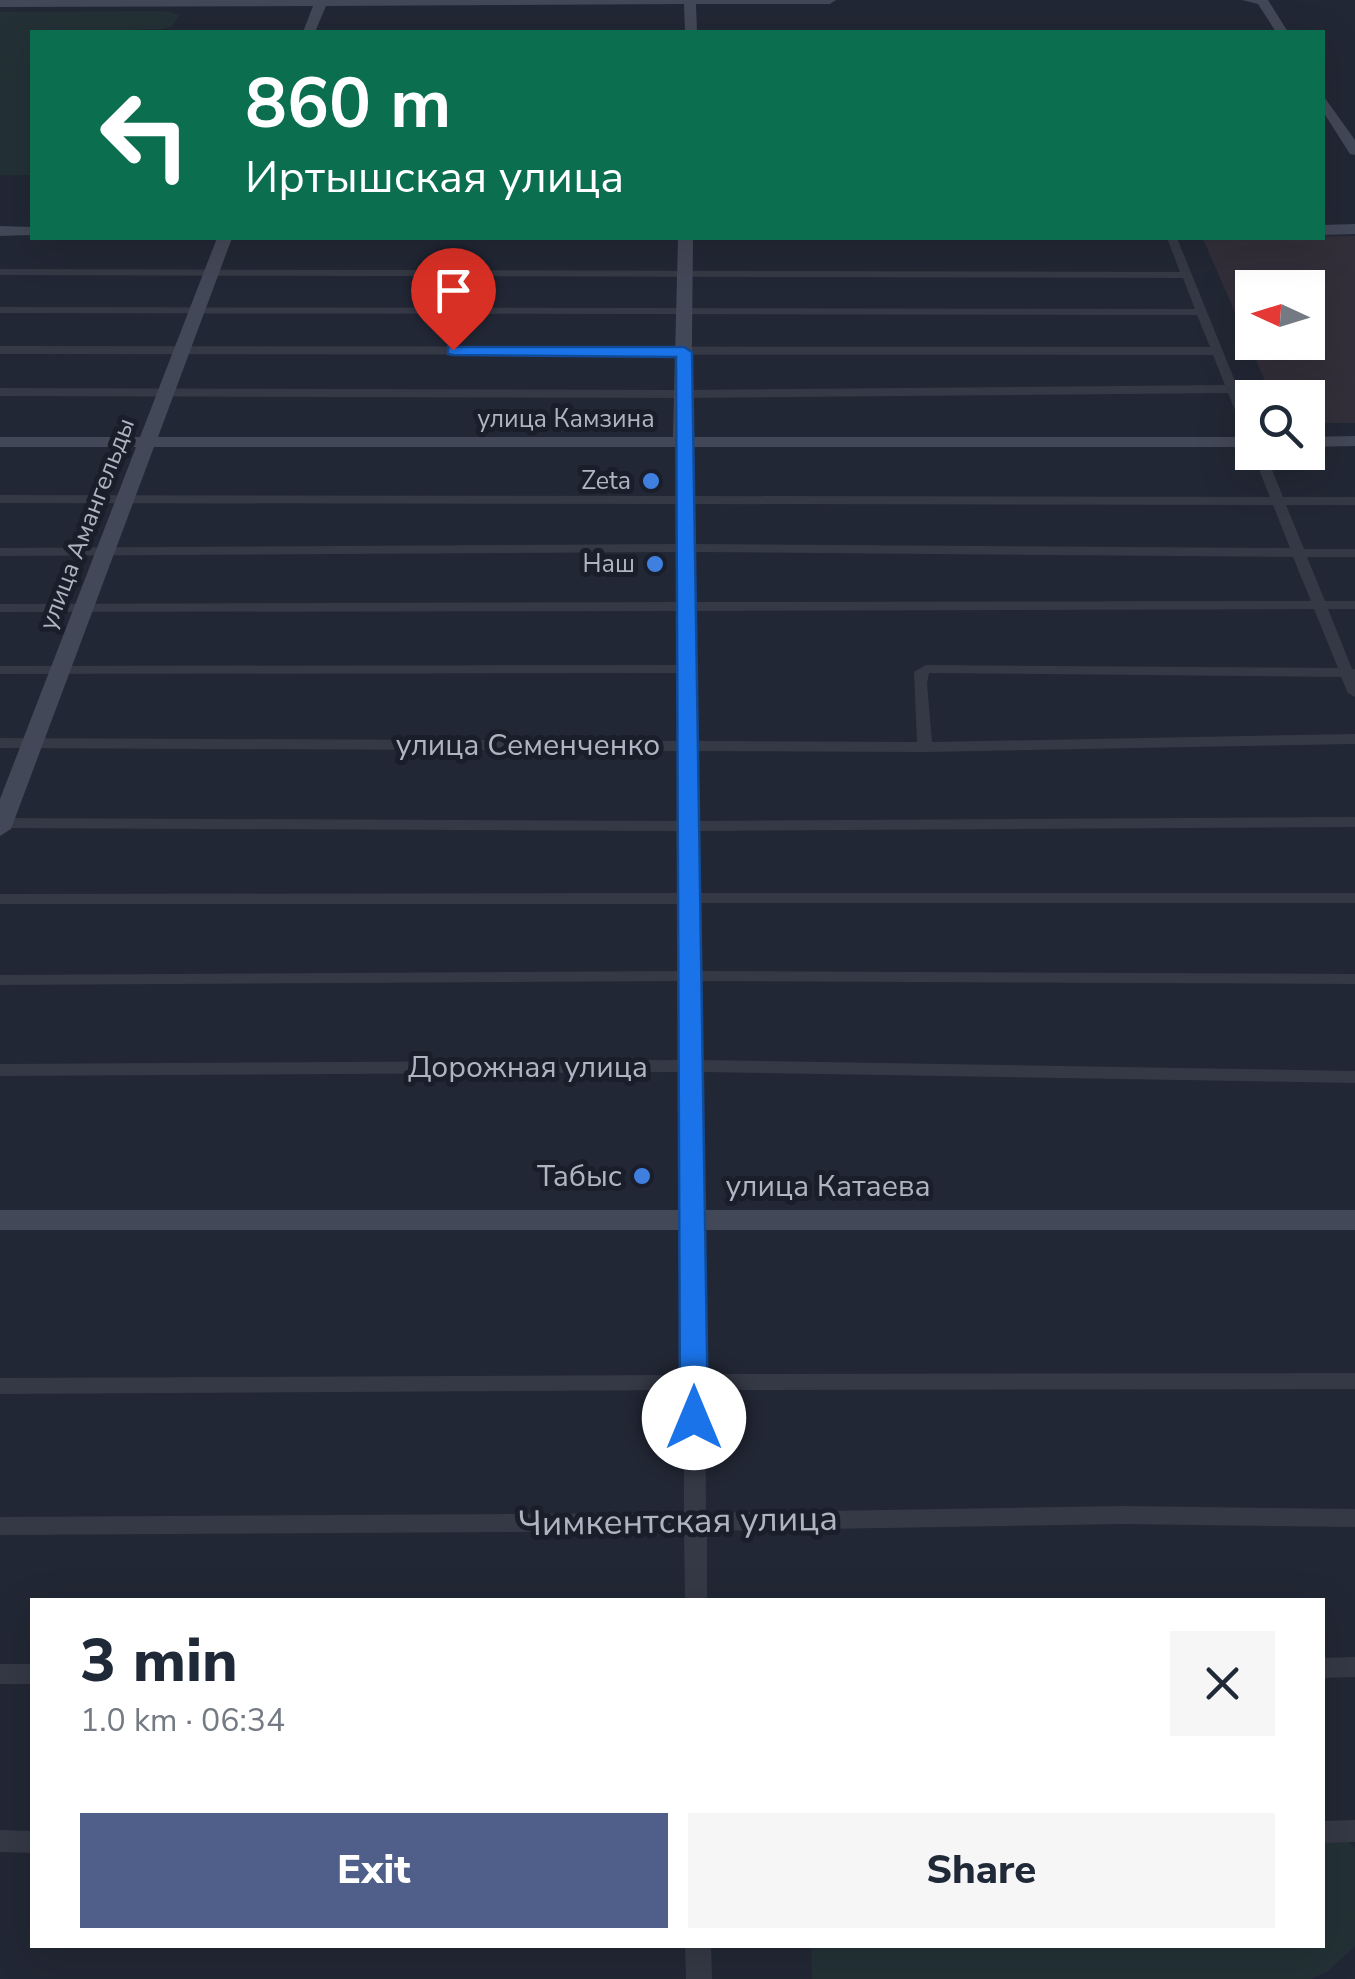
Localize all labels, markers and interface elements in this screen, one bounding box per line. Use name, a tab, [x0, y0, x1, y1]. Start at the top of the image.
text: 860 m	[245, 56, 451, 152]
icon: left	[80, 70, 210, 200]
text: Иртышская улица	[245, 147, 624, 208]
pin	[411, 248, 496, 351]
icon: arrive	[426, 263, 481, 318]
north arrow	[1235, 270, 1325, 360]
map controls	[1235, 270, 1325, 470]
button: search	[1235, 380, 1325, 470]
street label: улица Камзина	[477, 402, 655, 436]
street label: улица Амангельды	[31, 413, 143, 635]
place label: Zeta	[581, 464, 631, 498]
marker: Zeta	[640, 470, 662, 492]
place label: Наш	[583, 547, 635, 581]
marker: Наш	[644, 553, 666, 575]
street label: улица Семенченко	[396, 725, 660, 766]
street label: Дорожная улица	[408, 1047, 648, 1088]
place label: Табыс	[537, 1156, 622, 1197]
marker: Табыс	[631, 1165, 653, 1187]
street label: улица Катаева	[725, 1166, 931, 1207]
position arrow	[642, 1366, 746, 1470]
street label: Чимкентская улица	[518, 1495, 838, 1547]
text: 3 min	[80, 1620, 238, 1702]
button: close	[1170, 1631, 1275, 1736]
text: 1.0 km · 06:34	[80, 1699, 285, 1742]
button: Exit	[80, 1813, 668, 1928]
button: Share	[688, 1813, 1275, 1928]

